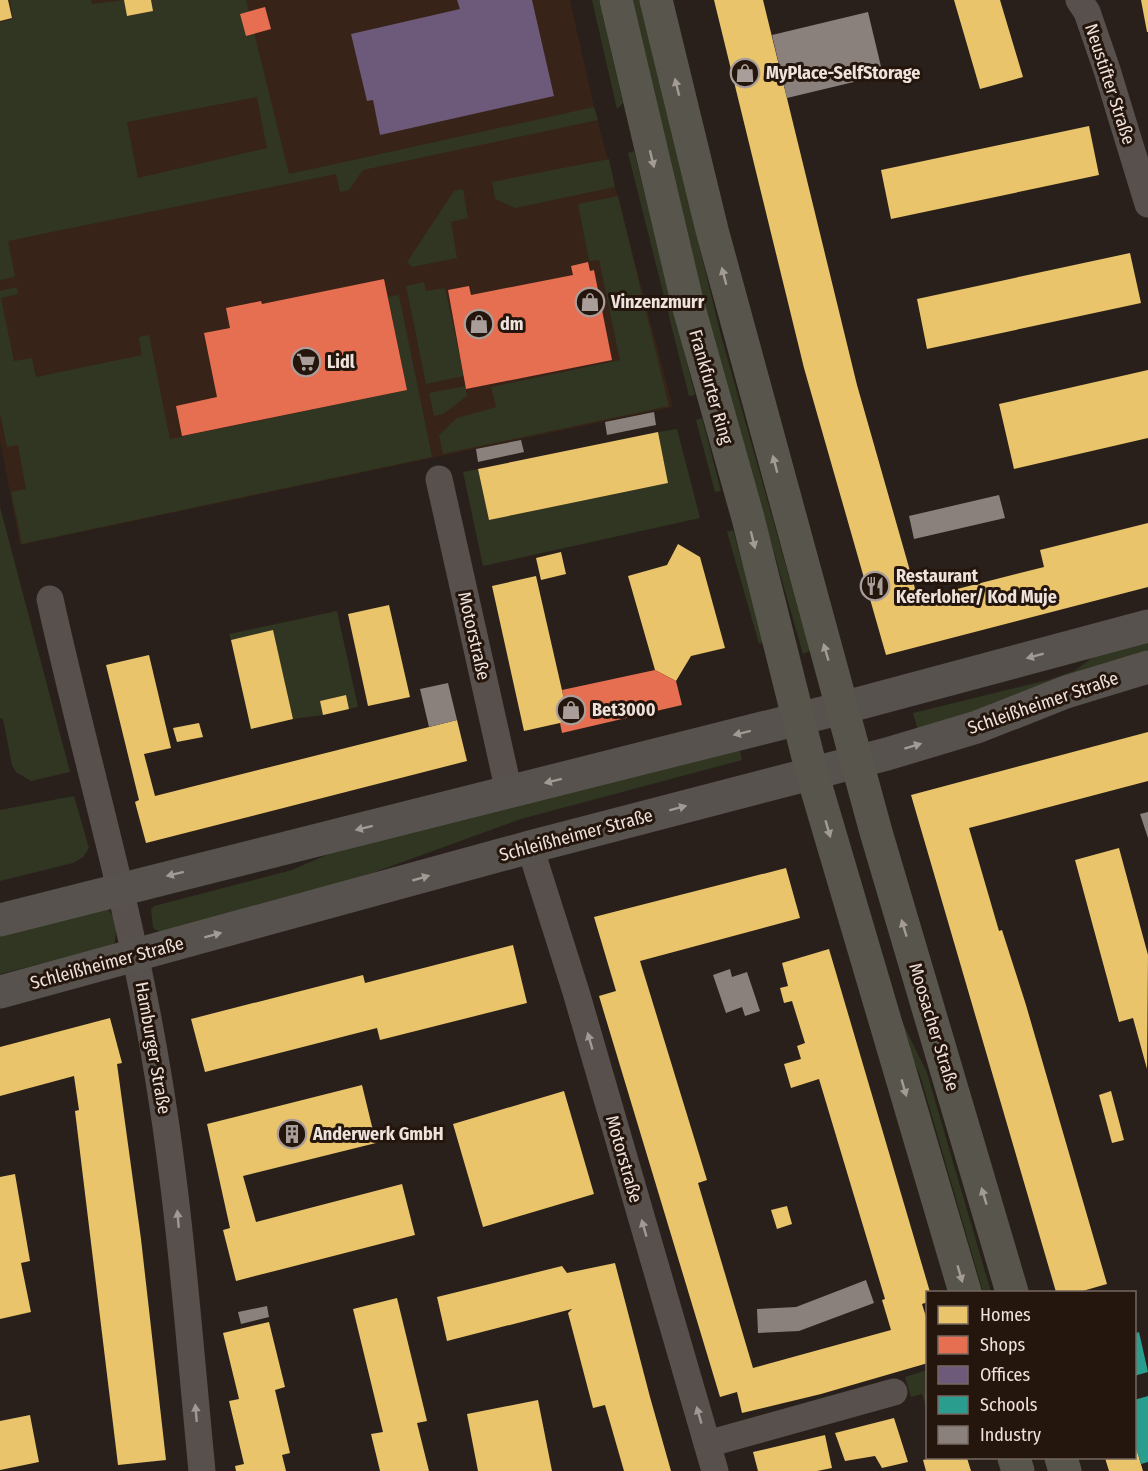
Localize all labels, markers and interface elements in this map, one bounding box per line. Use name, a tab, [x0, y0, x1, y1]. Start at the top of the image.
street label: Neustifter Straße	[1080, 21, 1140, 147]
shop icon: MyPlace-SelfStorage	[729, 57, 761, 89]
place label: MyPlace-SelfStorage	[766, 62, 920, 84]
one-way arrow	[671, 77, 681, 96]
one-way arrow	[648, 150, 658, 169]
one-way arrow	[719, 266, 729, 285]
shop icon: Vinzenzmurr	[574, 286, 606, 318]
place label: Vinzenzmurr	[610, 291, 705, 313]
shop icon: dm	[463, 308, 495, 340]
place label: dm	[500, 313, 524, 335]
street label: Frankfurter Ring	[684, 327, 738, 447]
supermarket icon: Lidl	[290, 346, 322, 378]
place label: Lidl	[327, 351, 355, 373]
one-way arrow	[770, 455, 779, 473]
one-way arrow	[749, 530, 759, 549]
place label: Restaurant Keferloher/ Kod Muje	[896, 565, 1057, 608]
restaurant icon: Restaurant Keferloher/ Kod Muje	[859, 570, 891, 602]
street label: Motorstraße	[453, 590, 495, 682]
one-way arrow	[821, 643, 831, 661]
one-way arrow	[1025, 652, 1043, 661]
street label: Schleißheimer Straße	[965, 667, 1121, 739]
shop icon: Bet3000	[555, 694, 587, 726]
place label: Bet3000	[592, 699, 656, 721]
one-way arrow	[733, 729, 752, 739]
one-way arrow	[904, 741, 922, 751]
one-way arrow	[544, 777, 562, 786]
one-way arrow	[669, 802, 687, 812]
street label: Schleißheimer Straße	[497, 804, 655, 866]
one-way arrow	[823, 820, 833, 839]
one-way arrow	[355, 823, 373, 833]
one-way arrow	[165, 870, 184, 880]
one-way arrow	[412, 873, 430, 882]
one-way arrow	[899, 919, 908, 937]
one-way arrow	[203, 930, 222, 940]
street label: Schleißheimer Straße	[28, 932, 186, 994]
street label: Moosacher Straße	[904, 960, 964, 1094]
street label: Hamburger Straße	[131, 980, 175, 1116]
one-way arrow	[585, 1031, 594, 1049]
one-way arrow	[900, 1079, 909, 1097]
street label: Motorstraße	[601, 1113, 647, 1205]
building icon: Anderwerk GmbH	[276, 1118, 308, 1150]
place label: Anderwerk GmbH	[312, 1123, 444, 1145]
one-way arrow	[979, 1187, 988, 1205]
one-way arrow	[173, 1209, 183, 1228]
one-way arrow	[639, 1219, 648, 1237]
one-way arrow	[956, 1266, 965, 1284]
legend	[926, 1291, 1136, 1459]
text: Homes	[980, 1304, 1031, 1326]
text: Shops	[980, 1334, 1025, 1356]
text: Offices	[980, 1364, 1030, 1386]
text: Schools	[980, 1394, 1038, 1416]
one-way arrow	[191, 1403, 201, 1422]
one-way arrow	[694, 1406, 703, 1424]
text: Industry	[980, 1424, 1041, 1446]

